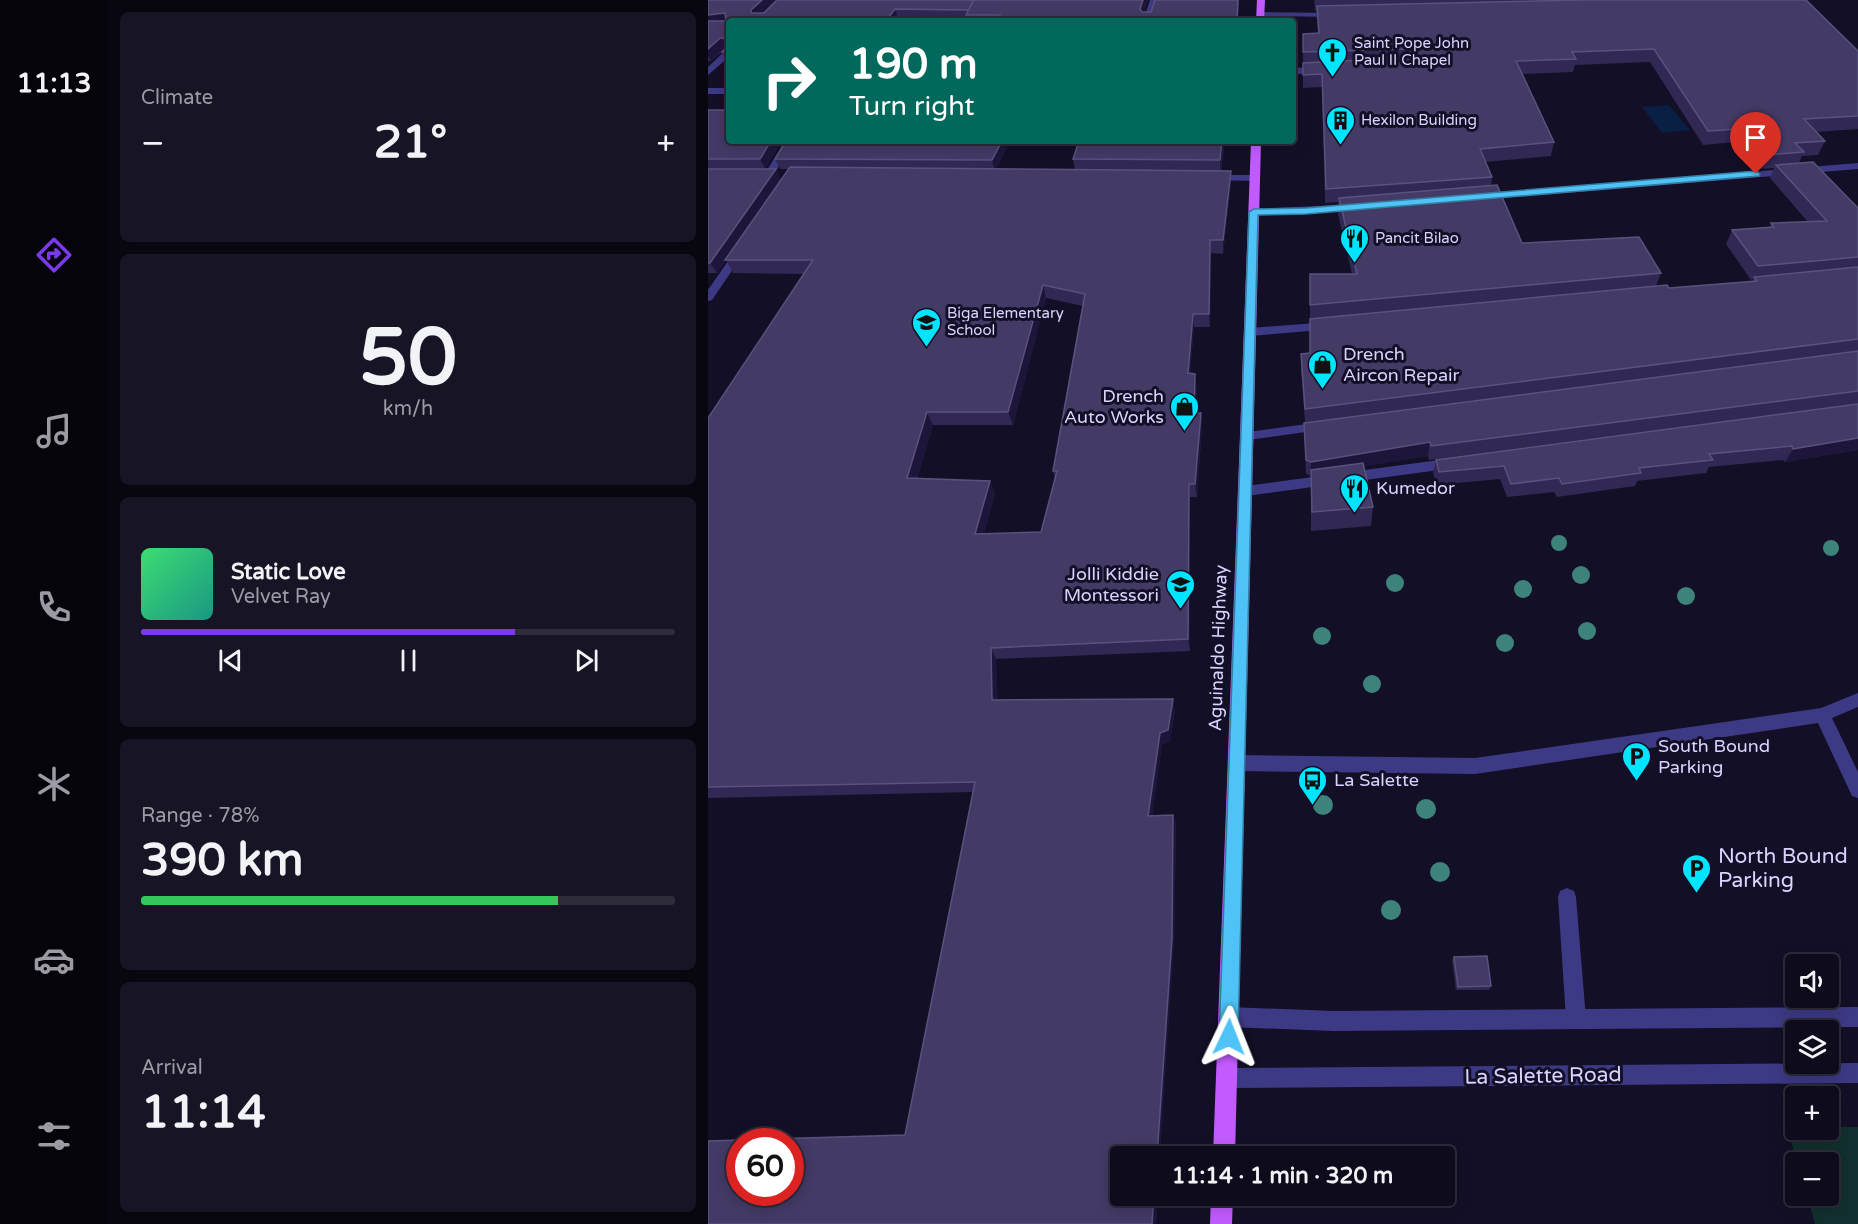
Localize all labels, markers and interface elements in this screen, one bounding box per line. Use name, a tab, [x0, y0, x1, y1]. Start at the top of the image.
place label: Saint Pope John Paul II Chapel	[1354, 34, 1469, 69]
church icon: Saint Pope John Paul II Chapel	[1317, 36, 1349, 78]
text: 190 m	[849, 39, 978, 90]
icon: right	[750, 42, 828, 120]
text: 11:13	[17, 67, 91, 100]
text: Climate	[141, 86, 213, 110]
text: Turn right	[849, 90, 975, 123]
building icon: Hexilon Building	[1324, 104, 1356, 146]
place label: Hexilon Building	[1361, 111, 1477, 129]
pin	[1730, 112, 1781, 174]
text: 21°	[374, 116, 447, 170]
icon: arrive	[1739, 121, 1772, 154]
text: −	[141, 124, 165, 163]
text: +	[656, 124, 675, 163]
restaurant icon: Pancit Bilao	[1338, 222, 1370, 264]
place label: Pancit Bilao	[1375, 229, 1459, 247]
icon: directions	[33, 234, 75, 276]
place label: Biga Elementary School	[947, 304, 1064, 339]
school or university icon: Biga Elementary School	[910, 306, 942, 348]
text: 50	[359, 311, 457, 405]
place label: Drench Aircon Repair	[1343, 343, 1459, 386]
shop icon: Drench Aircon Repair	[1306, 348, 1338, 390]
place label: Drench Auto Works	[1064, 385, 1164, 428]
shop icon: Drench Auto Works	[1169, 390, 1201, 432]
text: km/h	[383, 397, 433, 421]
icon: music	[33, 410, 75, 452]
restaurant icon: Kumedor	[1339, 472, 1371, 514]
place label: Kumedor	[1376, 477, 1455, 499]
text: Static Love	[231, 559, 346, 585]
place label: Jolli Kiddie Montessori	[1064, 563, 1159, 606]
street label: Aguinaldo Highway	[1204, 564, 1232, 732]
school or university icon: Jolli Kiddie Montessori	[1164, 568, 1196, 610]
text: Velvet Ray	[231, 585, 331, 609]
icon: phone	[33, 586, 75, 628]
icon: previous	[214, 644, 247, 677]
icon: pause	[392, 644, 425, 677]
icon: next	[570, 644, 603, 677]
place label: South Bound Parking	[1658, 735, 1770, 778]
parking icon: South Bound Parking	[1621, 740, 1653, 782]
icon: climate	[33, 763, 75, 805]
bus stop icon: La Salette	[1297, 764, 1329, 806]
place label: La Salette	[1334, 769, 1419, 791]
text: Range · 78%	[141, 804, 260, 828]
text: 390 km	[141, 834, 303, 888]
place label: North Bound Parking	[1718, 844, 1848, 893]
parking icon: North Bound Parking	[1681, 852, 1713, 894]
icon: car	[33, 939, 75, 981]
map controls	[1785, 954, 1839, 1206]
button: sound	[1785, 954, 1839, 1008]
position arrow	[1197, 1005, 1261, 1069]
button: layers	[1785, 1020, 1839, 1074]
text: Arrival	[141, 1056, 203, 1080]
street label: La Salette Road	[1464, 1062, 1622, 1090]
text: 11:14	[141, 1086, 266, 1140]
button: +	[1785, 1086, 1839, 1140]
icon: filters	[33, 1115, 75, 1157]
speed limit sign: 60	[726, 1128, 804, 1206]
button: −	[1785, 1152, 1839, 1206]
text: 11:14 · 1 min · 320 m	[1172, 1163, 1393, 1189]

